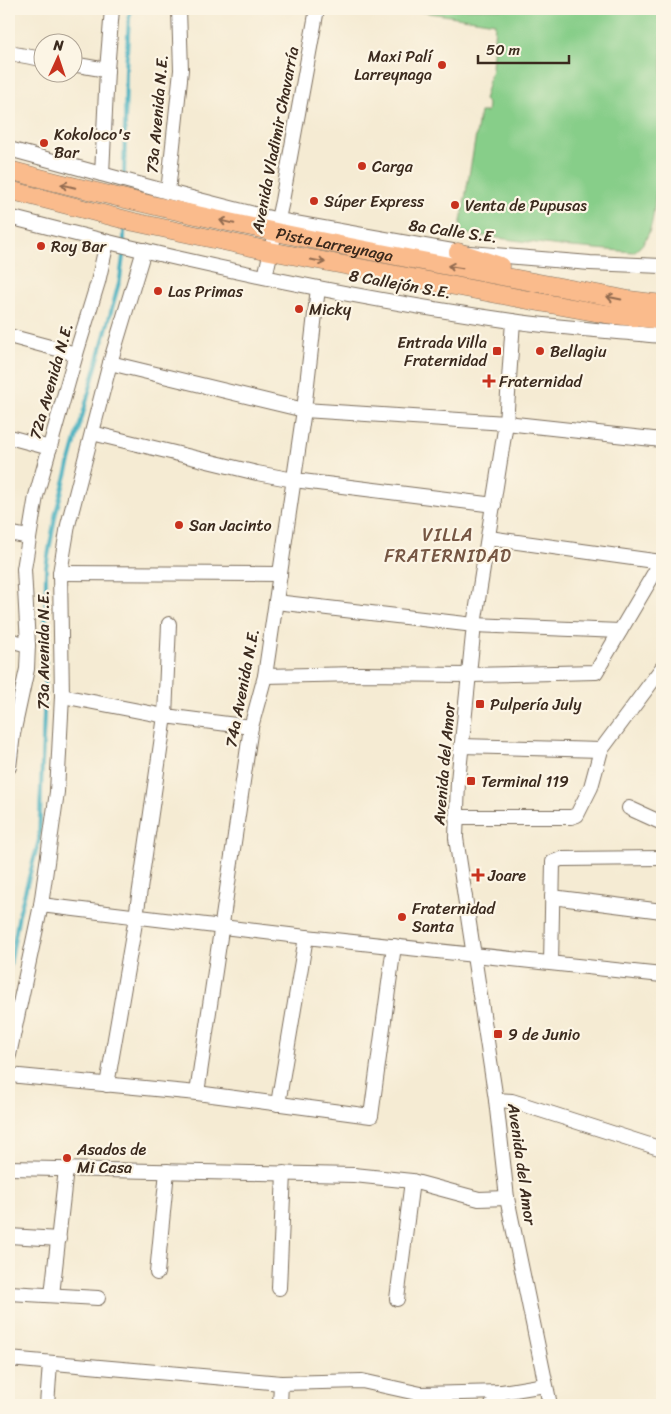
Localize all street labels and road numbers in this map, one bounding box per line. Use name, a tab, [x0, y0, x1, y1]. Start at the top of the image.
street label: Avenida Vladimir Chavarría	[242, 44, 307, 237]
street label: 73a Avenida N.E.	[137, 53, 177, 175]
street label: 8a Calle S.E.	[407, 210, 499, 252]
street label: Pista Larreynaga	[274, 218, 396, 270]
street label: 8 Callejón S.E.	[347, 261, 453, 307]
street label: 72a Avenida N.E.	[21, 319, 81, 443]
street label: 73a Avenida N.E.	[29, 590, 58, 710]
street label: 74a Avenida N.E.	[216, 626, 268, 750]
street label: Avenida del Amor	[424, 700, 464, 827]
street label: Avenida del Amor	[499, 1100, 545, 1228]

